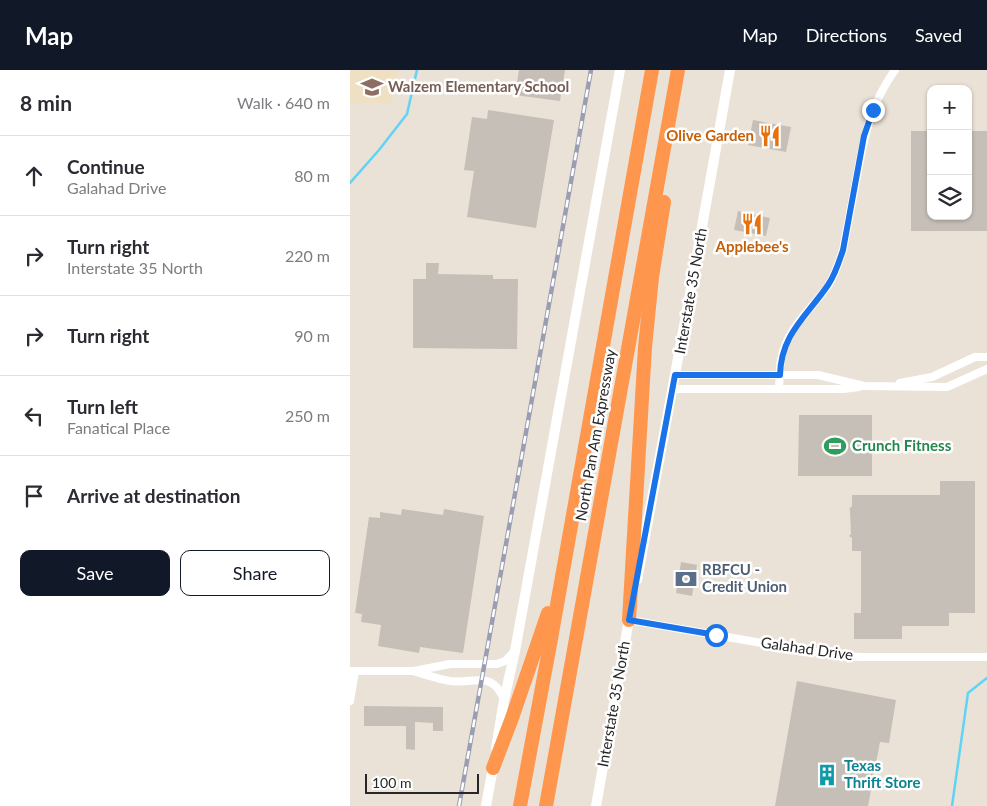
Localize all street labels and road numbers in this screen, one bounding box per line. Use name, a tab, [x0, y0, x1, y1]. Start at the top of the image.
street label: Interstate 35 North	[670, 226, 710, 355]
street label: North Pan Am Expressway	[571, 347, 619, 522]
street label: Galahad Drive	[760, 633, 855, 663]
street label: Interstate 35 North	[593, 639, 633, 768]

